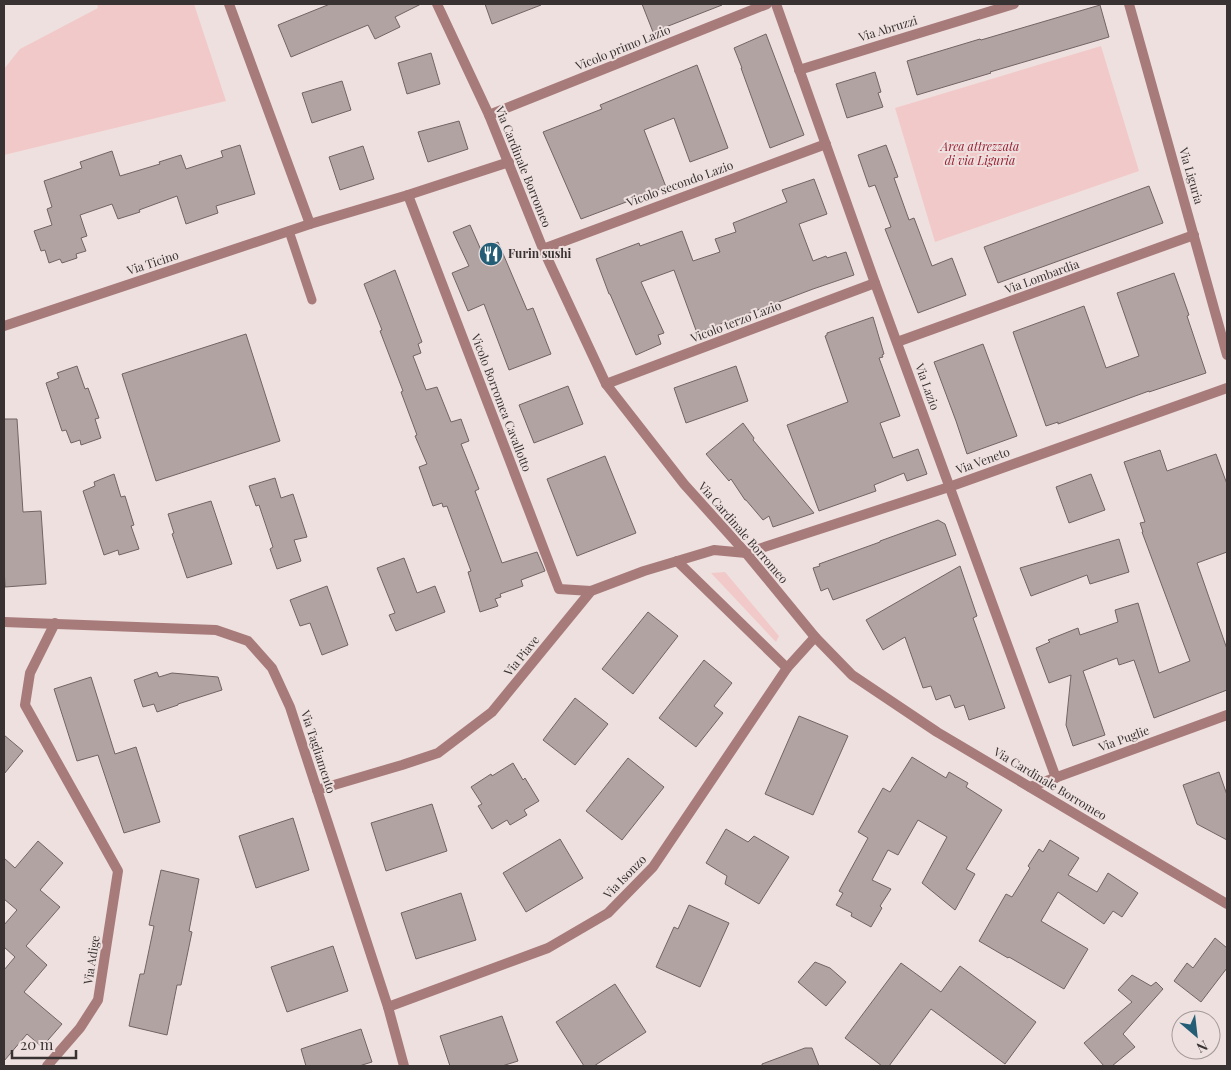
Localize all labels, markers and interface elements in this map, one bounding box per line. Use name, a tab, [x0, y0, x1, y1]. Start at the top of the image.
street label: Via Abruzzi	[855, 11, 920, 45]
street label: Vicolo primo Lazio	[572, 21, 673, 74]
street label: Via Cardinale Borromeo	[492, 103, 556, 230]
park label: Area attrezzata di via Liguria	[939, 138, 1019, 168]
street label: Via Liguria	[1176, 145, 1208, 206]
street label: Vicolo secondo Lazio	[623, 156, 736, 210]
restaurant icon: Furin sushi	[478, 241, 504, 267]
place label: Furin sushi	[508, 245, 572, 261]
street label: Via Ticino	[124, 246, 181, 278]
street label: Via Lombardia	[1001, 255, 1081, 297]
street label: Vicolo terzo Lazio	[687, 296, 783, 346]
street label: Vicolo Borromea Cavallotto	[468, 331, 536, 474]
street label: Via Lazio	[912, 360, 944, 413]
street label: Via Veneto	[953, 443, 1012, 478]
street label: Via Cardinale Borromeo	[695, 478, 792, 587]
street label: Via Piave	[499, 632, 542, 680]
street label: Via Tagliamento	[298, 707, 340, 796]
street label: Via Puglie	[1095, 721, 1151, 755]
street label: Via Cardinale Borromeo	[990, 742, 1110, 824]
street label: Via Isonzo	[599, 851, 649, 902]
street label: Via Adige	[79, 934, 103, 987]
north arrow	[1171, 1010, 1221, 1060]
scale bar	[12, 1028, 76, 1060]
text: 20 m	[20, 1034, 54, 1054]
text: N	[1193, 1036, 1211, 1058]

